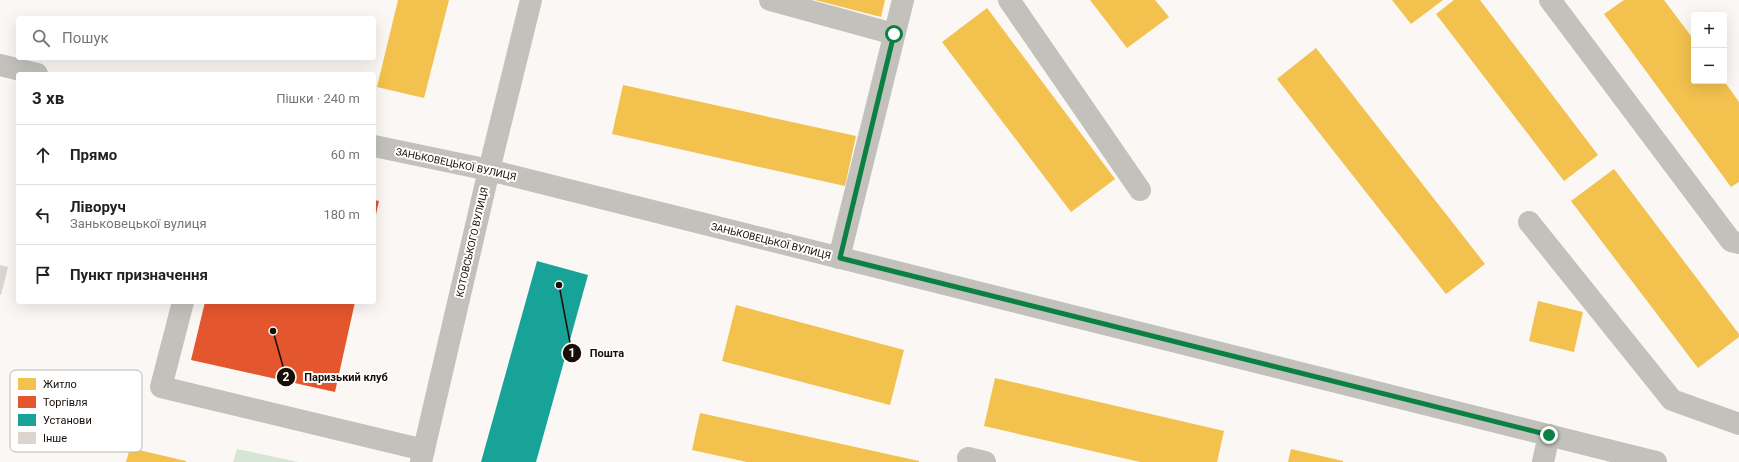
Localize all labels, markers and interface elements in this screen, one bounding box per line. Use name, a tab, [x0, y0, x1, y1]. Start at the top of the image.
map controls	[1691, 12, 1727, 84]
button: +	[1691, 12, 1727, 48]
search box	[16, 16, 376, 60]
route start	[885, 25, 903, 43]
icon: search	[30, 27, 52, 49]
text: Пошук	[62, 29, 109, 47]
button: −	[1691, 48, 1727, 84]
text: 3 хв	[32, 88, 64, 108]
text: Пішки · 240 m	[276, 91, 360, 106]
icon: ahead	[32, 144, 54, 166]
street label: ЗАНЬКОВЕЦЬКОЇ ВУЛИЦЯ	[395, 145, 517, 182]
text: Прямо	[70, 146, 117, 164]
text: 60 m	[331, 147, 360, 162]
street label: КОТОВСЬКОГО ВУЛИЦЯ	[454, 186, 490, 298]
text: Ліворуч	[70, 198, 126, 216]
icon: left	[32, 204, 54, 226]
text: 180 m	[323, 207, 360, 222]
text: Заньковецької вулиця	[70, 216, 207, 231]
street label: ЗАНЬКОВЕЦЬКОЇ ВУЛИЦЯ	[710, 220, 832, 261]
icon: arrive	[32, 264, 54, 286]
text: Пункт призначення	[70, 266, 208, 284]
callout: Пошта	[562, 342, 632, 365]
text: 1	[569, 346, 575, 360]
text: Пошта	[590, 347, 624, 360]
callout: Паризький клуб	[276, 366, 395, 389]
legend	[10, 370, 142, 452]
text: 2	[283, 370, 290, 384]
text: Паризький клуб	[304, 371, 388, 384]
text: Житло	[43, 378, 77, 391]
text: Торгівля	[43, 396, 87, 409]
text: Установи	[43, 414, 92, 427]
route end	[1540, 426, 1558, 444]
text: Інше	[43, 432, 67, 445]

